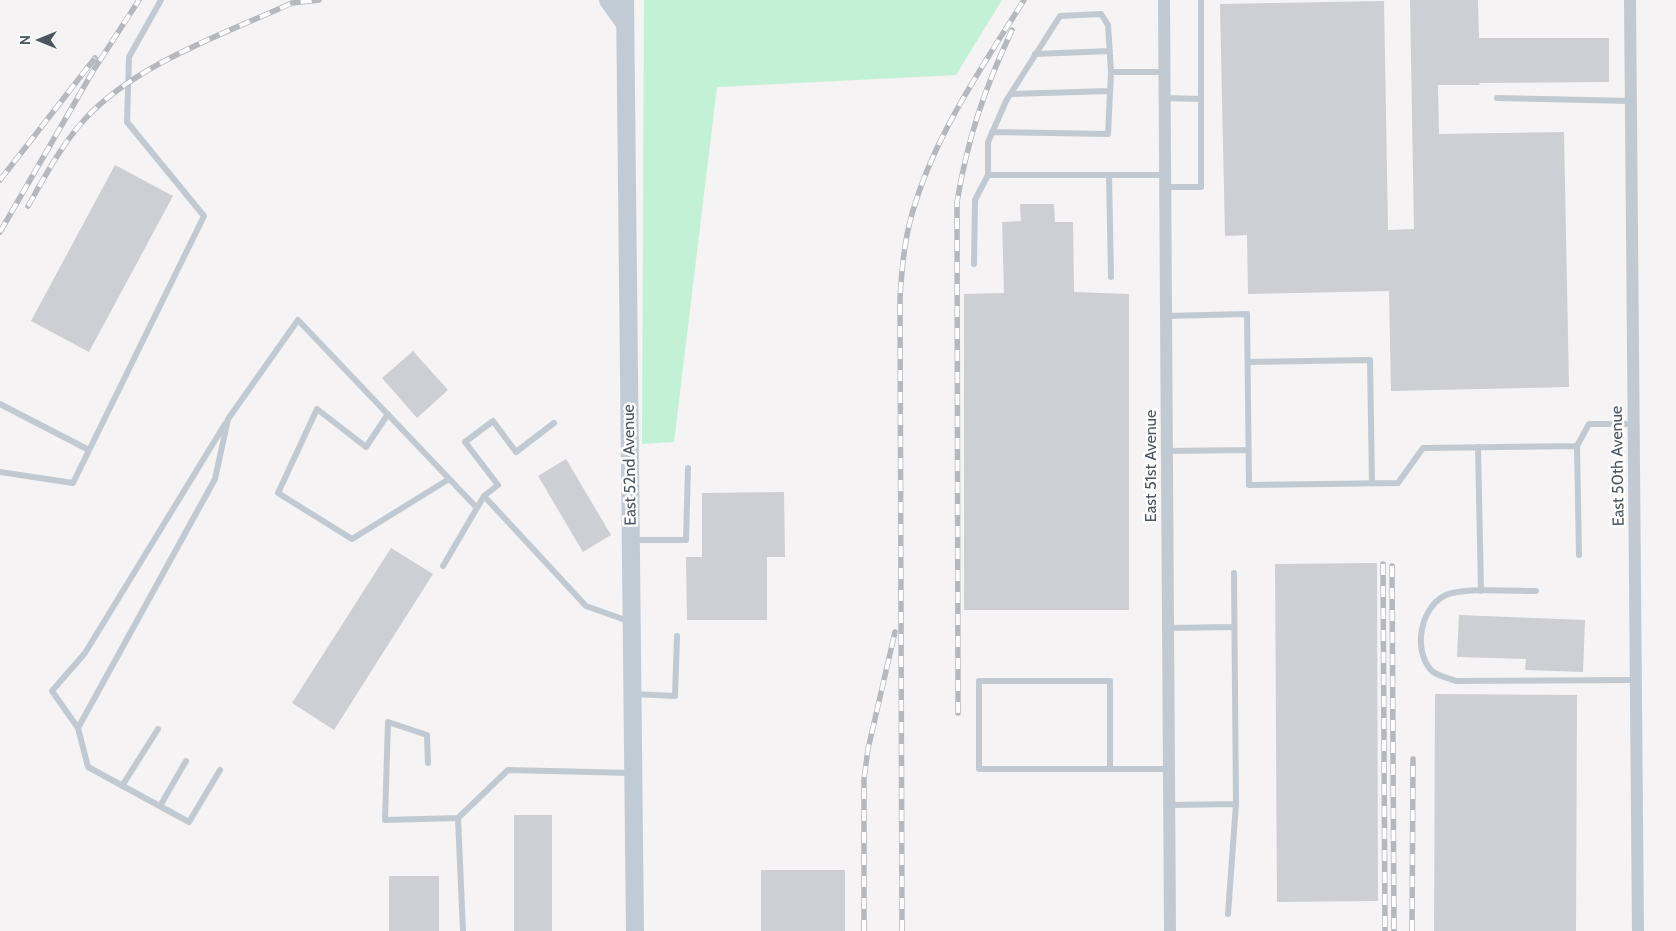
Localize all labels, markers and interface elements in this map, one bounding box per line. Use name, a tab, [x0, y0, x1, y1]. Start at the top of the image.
north arrow	[15, 15, 65, 65]
text: N	[16, 35, 34, 45]
street label: East 52nd Avenue	[619, 404, 641, 526]
street label: East 50th Avenue	[1607, 406, 1629, 526]
street label: East 51st Avenue	[1141, 410, 1161, 522]

